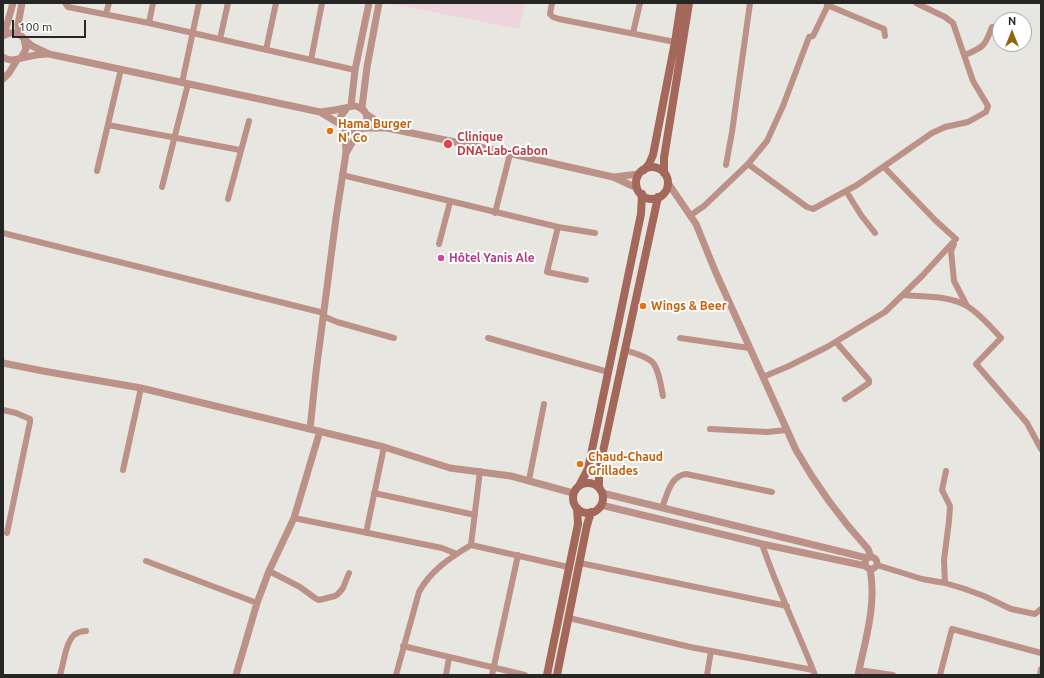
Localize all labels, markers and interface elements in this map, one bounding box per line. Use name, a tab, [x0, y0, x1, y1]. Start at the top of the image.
scale bar	[14, 12, 88, 38]
north arrow	[992, 12, 1032, 52]
text: N	[1008, 15, 1016, 27]
text: 100 m	[19, 20, 52, 33]
place label: Hama Burger N' Co	[338, 117, 412, 145]
marker: Hama Burger N' Co	[325, 126, 335, 136]
place label: Clinique DNA-Lab-Gabon	[457, 130, 548, 158]
marker: Clinique DNA-Lab-Gabon	[442, 138, 454, 150]
place label: Hôtel Yanis Ale	[449, 251, 535, 265]
marker: Hôtel Yanis Ale	[436, 253, 446, 263]
place label: Wings & Beer	[651, 299, 727, 313]
marker: Wings & Beer	[638, 301, 648, 311]
place label: Chaud-Chaud Grillades	[588, 450, 663, 478]
marker: Chaud-Chaud Grillades	[575, 459, 585, 469]

